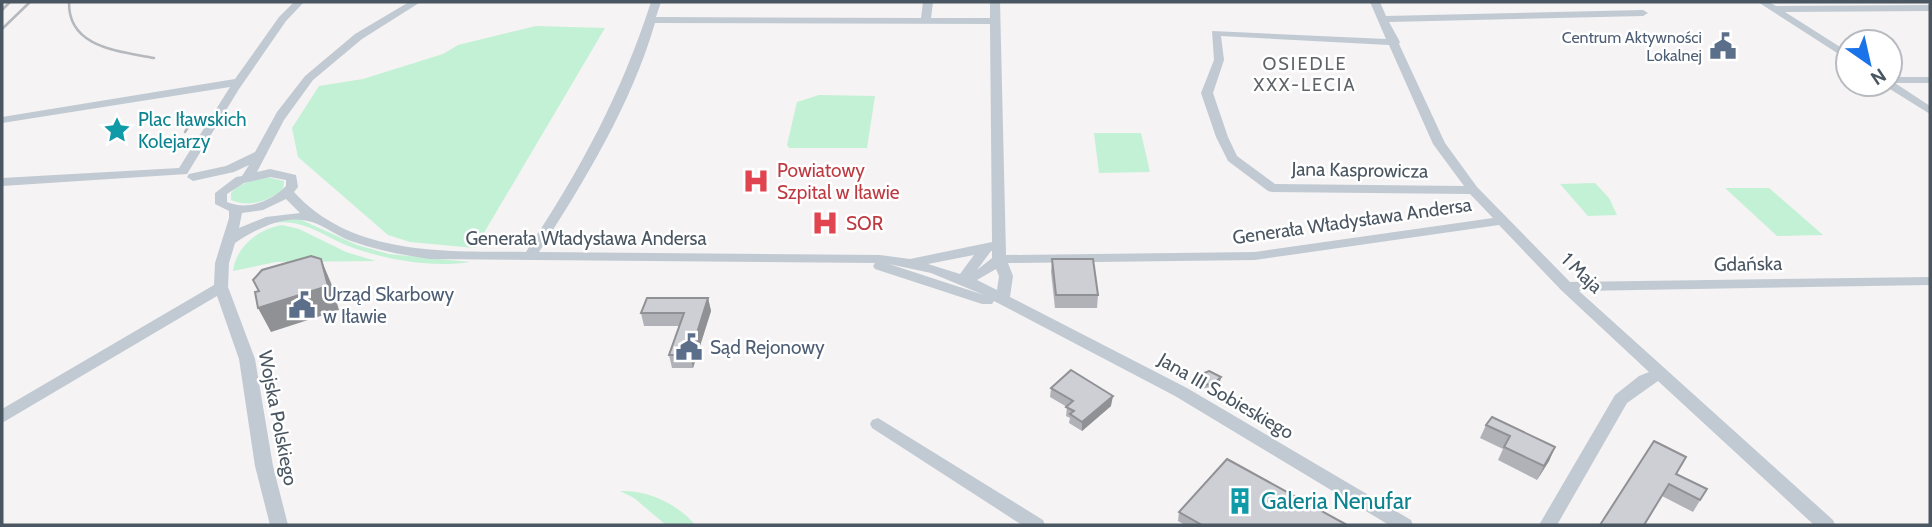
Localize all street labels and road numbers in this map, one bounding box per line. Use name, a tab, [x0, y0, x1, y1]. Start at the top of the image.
street label: Jana Kasprowicza	[1290, 157, 1429, 183]
street label: Generała Władysława Andersa	[1231, 193, 1473, 249]
street label: Generała Władysława Andersa	[465, 227, 707, 250]
street label: 1 Maja	[1557, 248, 1607, 298]
street label: Gdańska	[1714, 252, 1782, 276]
street label: Jana III Sobieskiego	[1153, 347, 1298, 444]
street label: Wojska Polskiego	[254, 349, 302, 487]

